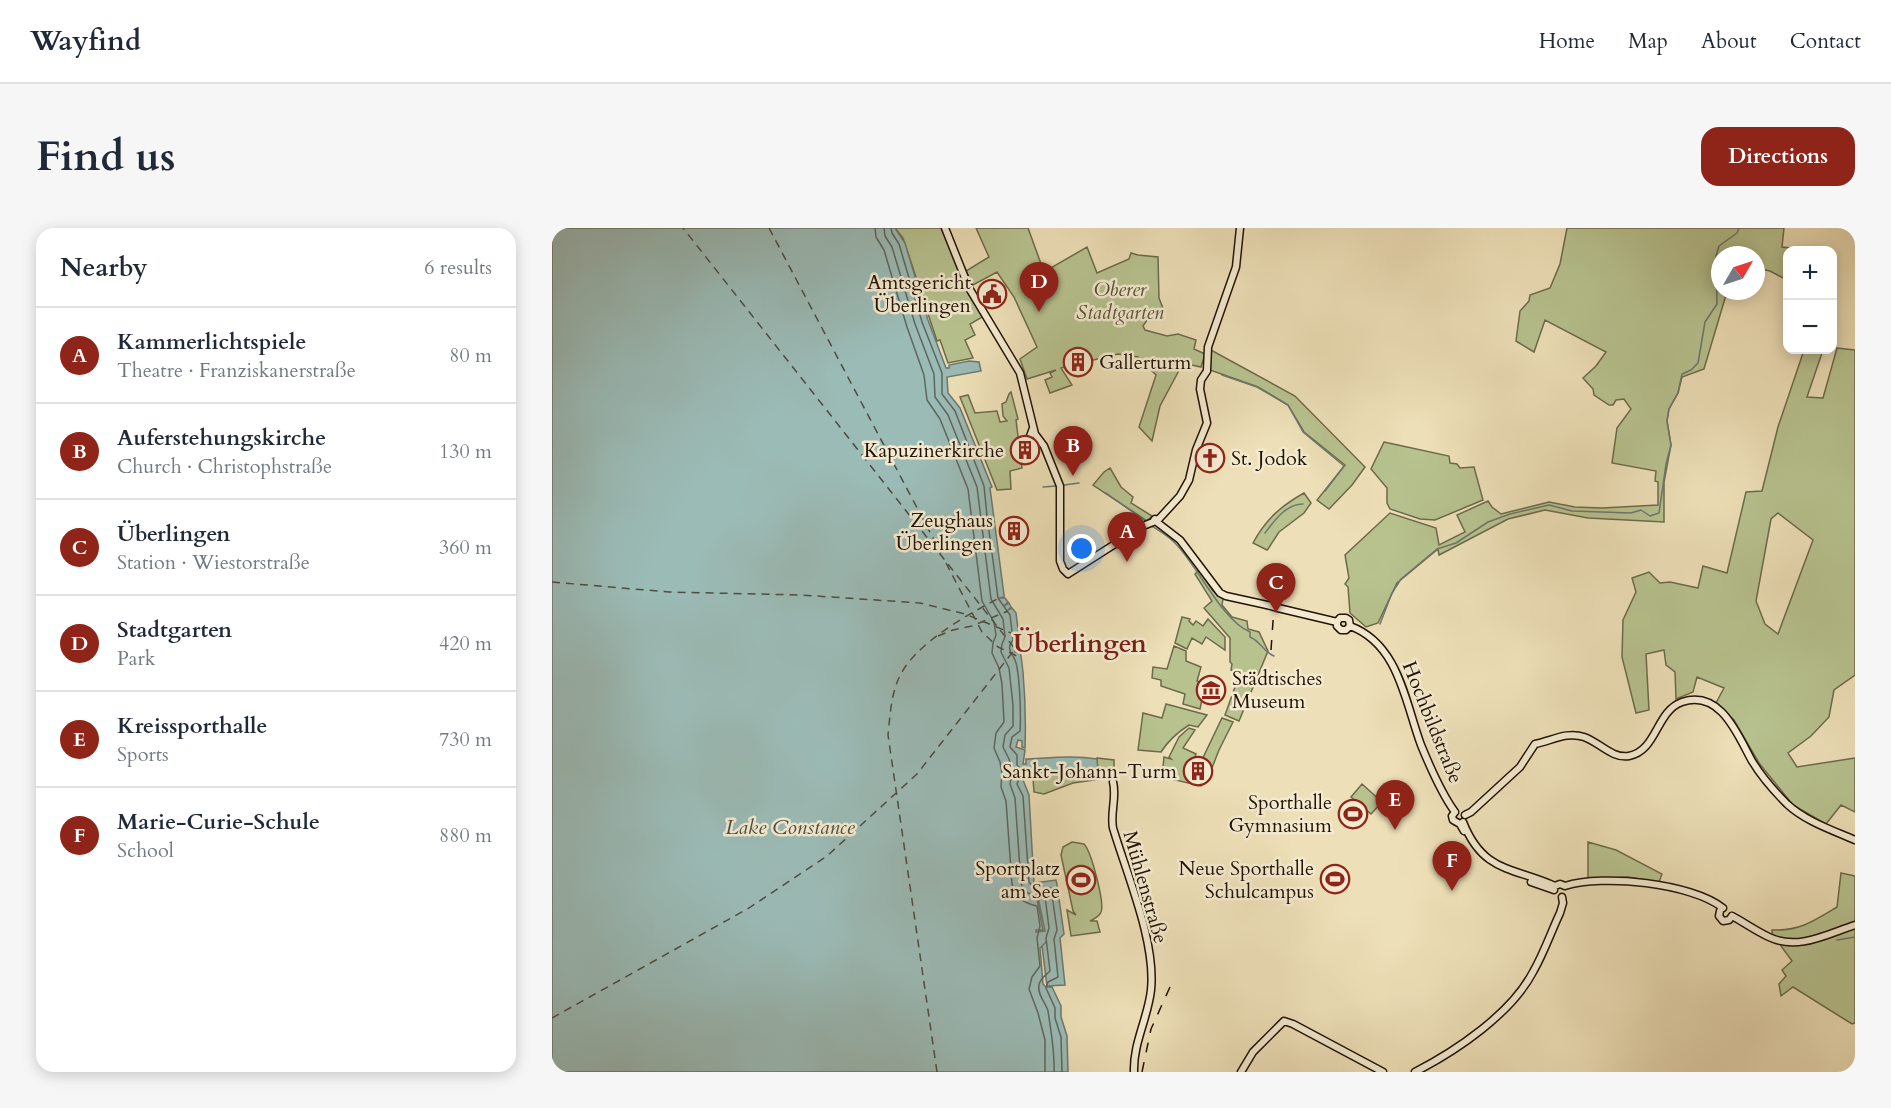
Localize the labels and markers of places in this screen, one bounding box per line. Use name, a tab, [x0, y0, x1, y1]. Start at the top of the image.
pin: D	[1020, 262, 1058, 312]
place label: Amtsgericht Überlingen	[867, 269, 972, 319]
public building icon: Amtsgericht Überlingen	[976, 278, 1008, 310]
building icon: Gallerturm	[1062, 346, 1094, 378]
place label: Gallerturm	[1099, 349, 1192, 376]
pin: B	[1054, 426, 1092, 476]
building icon: Kapuzinerkirche	[1009, 434, 1041, 466]
place label: Kapuzinerkirche	[864, 437, 1004, 464]
church icon: St. Jodok	[1194, 442, 1226, 474]
place label: St. Jodok	[1231, 445, 1308, 472]
place label: Zeughaus Überlingen	[896, 507, 994, 557]
pin: A	[1108, 512, 1146, 562]
building icon: Zeughaus Überlingen	[998, 515, 1030, 547]
pin: C	[1256, 564, 1296, 613]
place label: Städtisches Museum	[1232, 665, 1322, 715]
museum icon: Städtisches Museum	[1195, 674, 1227, 706]
building icon: Sankt-Johann-Turm	[1182, 755, 1214, 787]
place label: Sankt-Johann-Turm	[1002, 758, 1177, 785]
pin: E	[1376, 780, 1414, 830]
place label: Sporthalle Gymnasium	[1228, 789, 1332, 839]
sports icon: Sporthalle Gymnasium	[1337, 798, 1369, 830]
pin: F	[1432, 842, 1472, 891]
place label: Sportplatz am See	[975, 855, 1060, 905]
place label: Neue Sporthalle Schulcampus	[1178, 855, 1314, 905]
sports icon: Neue Sporthalle Schulcampus	[1319, 863, 1351, 895]
sports icon: Sportplatz am See	[1065, 864, 1097, 896]

